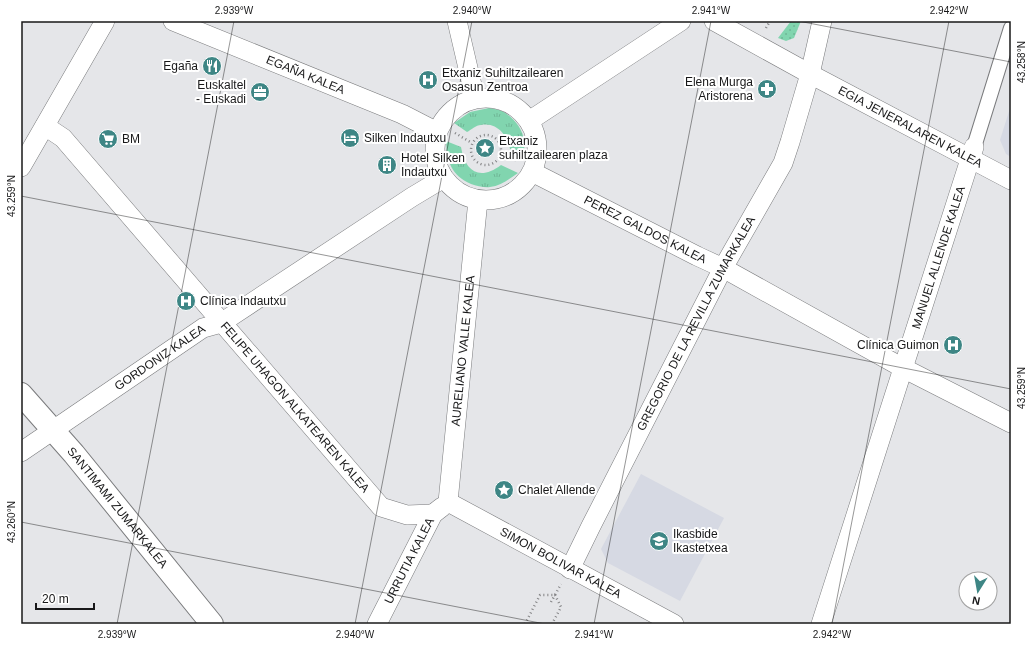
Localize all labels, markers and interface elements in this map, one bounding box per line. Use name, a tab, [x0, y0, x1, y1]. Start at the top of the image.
text: 2.939°W	[215, 5, 254, 16]
text: 2.940°W	[453, 5, 492, 16]
text: 2.941°W	[692, 5, 731, 16]
text: 2.942°W	[930, 5, 969, 16]
text: 43.258°N	[1016, 41, 1027, 83]
street label: EGAÑA KALEA	[264, 53, 347, 97]
restaurant icon: Egaña	[201, 55, 223, 77]
place label: Egaña	[163, 59, 198, 73]
place label: Etxaniz Suhiltzailearen Osasun Zentroa	[442, 66, 563, 94]
hospital icon: Etxaniz Suhiltzailearen Osasun Zentroa	[417, 69, 439, 91]
place label: Elena Murga Aristorena	[685, 75, 753, 103]
place label: Euskaltel - Euskadi	[196, 78, 246, 106]
pharmacy icon: Elena Murga Aristorena	[756, 78, 778, 100]
office icon: Euskaltel - Euskadi	[249, 81, 271, 103]
street label: EGIA JENERALAREN KALEA	[836, 83, 985, 171]
hotel icon: Silken Indautxu	[339, 127, 361, 149]
supermarket icon: BM	[97, 128, 119, 150]
place label: Silken Indautxu	[364, 131, 446, 145]
place label: BM	[122, 132, 140, 146]
place label: Etxaniz suhiltzailearen plaza	[499, 134, 608, 162]
place icon: Etxaniz suhiltzailearen plaza	[474, 137, 496, 159]
place label: Hotel Silken Indautxu	[401, 151, 465, 179]
building icon: Hotel Silken Indautxu	[376, 154, 398, 176]
text: 43.259°N	[6, 175, 17, 217]
street label: MANUEL ALLENDE KALEA	[909, 184, 968, 331]
street label: PEREZ GALDOS KALEA	[582, 193, 709, 266]
street label: GREGORIO DE LA REVILLA ZUMARKALEA	[634, 214, 758, 433]
street label: AURELIANO VALLE KALEA	[449, 275, 477, 427]
hospital icon: Clínica Indautxu	[175, 290, 197, 312]
place label: Clínica Indautxu	[200, 294, 286, 308]
street label: FELIPE UHAGON ALKATEAREN KALEA	[218, 319, 372, 495]
street label: GORDONIZ KALEA	[112, 322, 208, 393]
hospital icon: Clínica Guimon	[942, 334, 964, 356]
place label: Clínica Guimon	[857, 338, 939, 352]
text: 43.259°N	[1016, 367, 1027, 409]
street label: SANTIMAMI ZUMARKALEA	[64, 444, 171, 571]
place icon: Chalet Allende	[493, 479, 515, 501]
place label: Chalet Allende	[518, 483, 596, 497]
text: 43.260°N	[6, 501, 17, 543]
street label: URRUTIA KALEA	[381, 515, 437, 606]
street label: SIMON BOLIVAR KALEA	[497, 524, 624, 601]
place label: Ikasbide Ikastetxea	[673, 527, 728, 555]
school or university icon: Ikasbide Ikastetxea	[648, 530, 670, 552]
north arrow	[958, 571, 998, 611]
scale bar	[36, 585, 94, 611]
text: 20 m	[42, 592, 69, 606]
text: N	[971, 594, 981, 607]
text: 2.939°W	[98, 629, 137, 640]
text: 2.940°W	[336, 629, 375, 640]
text: 2.941°W	[575, 629, 614, 640]
text: 2.942°W	[813, 629, 852, 640]

